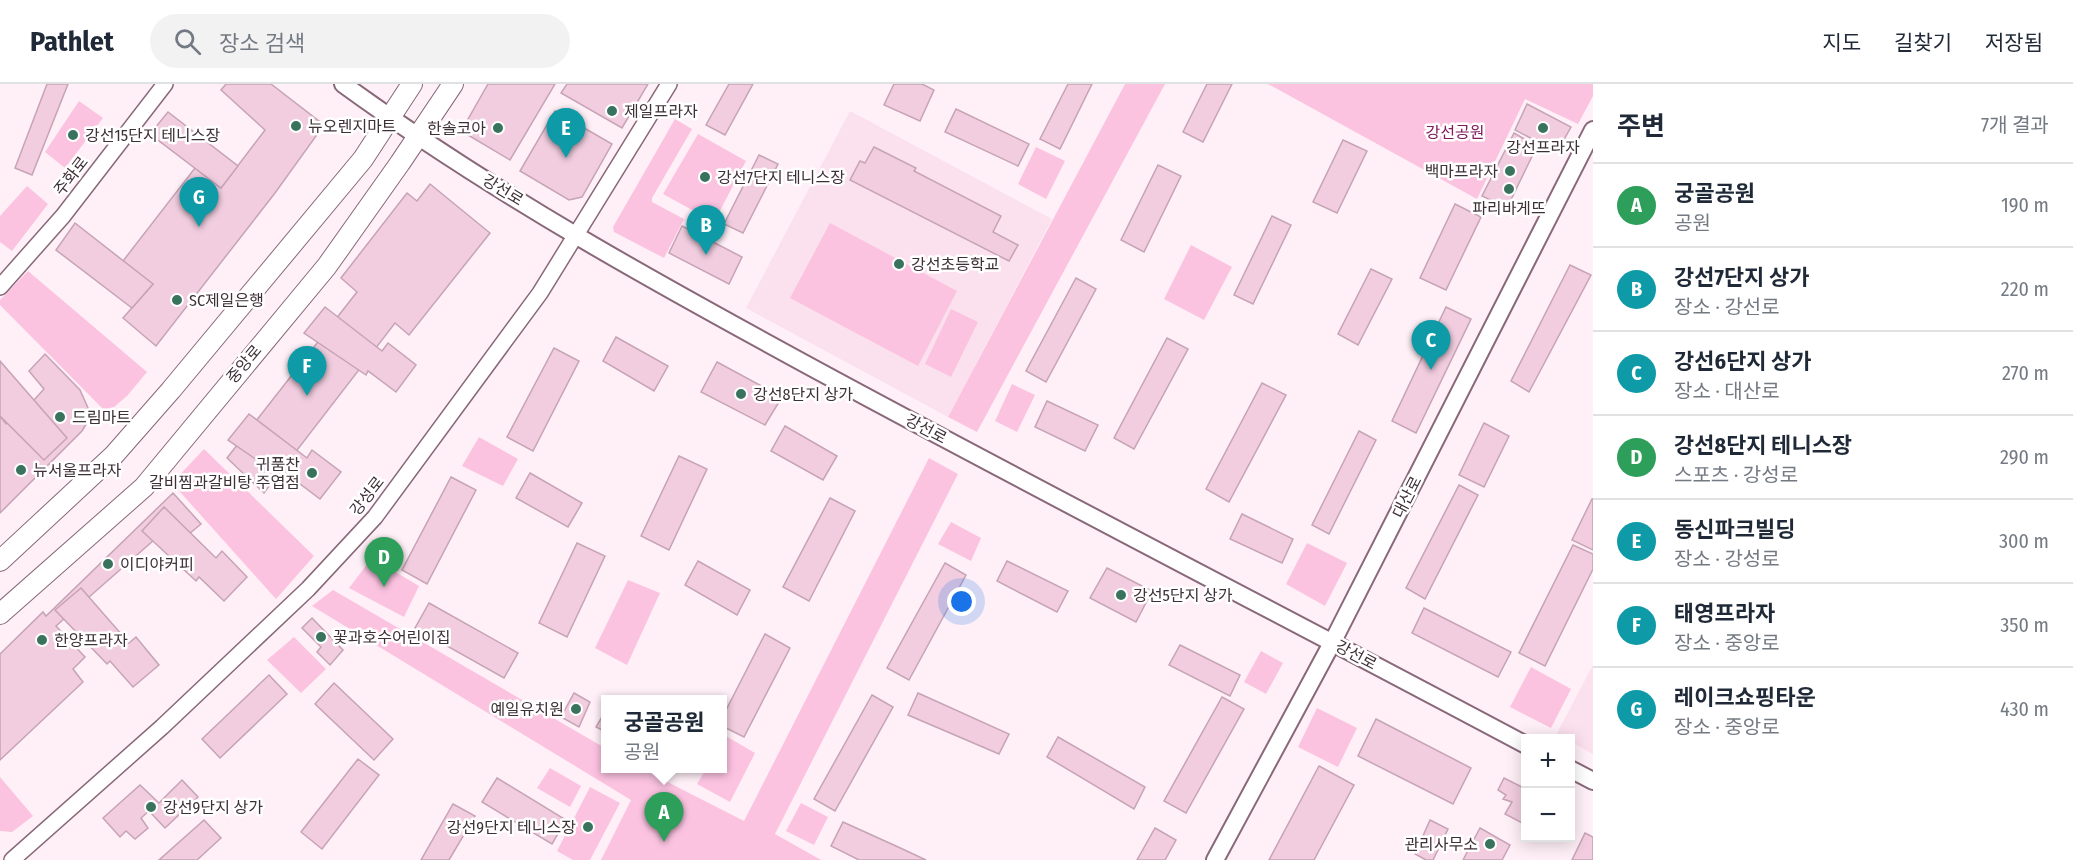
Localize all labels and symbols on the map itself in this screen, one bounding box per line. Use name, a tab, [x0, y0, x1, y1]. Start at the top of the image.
place label: 제일프라자	[624, 102, 698, 121]
marker: 제일프라자	[605, 104, 619, 118]
pin: E	[546, 109, 586, 158]
place label: 뉴오렌지마트	[308, 117, 396, 136]
marker: 뉴오렌지마트	[289, 119, 303, 133]
place label: 한솔코아	[427, 119, 486, 138]
marker: 한솔코아	[491, 121, 505, 135]
marker: 강선프라자	[1536, 121, 1550, 135]
park label: 강선공원	[1426, 123, 1484, 142]
place label: 강선15단지 테니스장	[85, 126, 220, 145]
marker: 강선15단지 테니스장	[66, 128, 80, 142]
place label: 강선프라자	[1506, 138, 1580, 157]
street label: 주화로	[50, 153, 92, 199]
place label: 백마프라자	[1424, 162, 1498, 181]
marker: 백마프라자	[1503, 164, 1517, 178]
place label: 강선7단지 테니스장	[717, 168, 845, 187]
street label: 강선로	[479, 170, 527, 210]
marker: 강선7단지 테니스장	[698, 170, 712, 184]
pin: G	[180, 178, 218, 227]
marker: 파리바게뜨	[1502, 182, 1516, 196]
place label: 파리바게뜨	[1472, 199, 1546, 218]
pin: B	[686, 206, 726, 255]
place label: 강선초등학교	[911, 255, 999, 274]
marker: 강선초등학교	[892, 257, 906, 271]
place label: SC제일은행	[189, 291, 264, 310]
marker: SC제일은행	[170, 293, 184, 307]
pin: C	[1412, 320, 1450, 370]
street label: 중앙로	[223, 341, 266, 387]
pin: F	[288, 346, 326, 396]
place label: 강선8단지 상가	[753, 385, 853, 404]
marker: 강선8단지 상가	[734, 387, 748, 401]
place label: 드림마트	[72, 408, 131, 427]
marker: 드림마트	[53, 410, 67, 424]
street label: 강선로	[902, 410, 950, 448]
place label: 귀품찬 갈비찜과갈비탕 주엽점	[149, 455, 300, 492]
place label: 뉴서울프라자	[33, 461, 122, 480]
marker: 뉴서울프라자	[14, 463, 28, 477]
marker: 귀품찬 갈비찜과갈비탕 주엽점	[305, 466, 319, 480]
street label: 강성로	[346, 473, 388, 519]
street label: 대산로	[1389, 473, 1426, 521]
pin: D	[364, 538, 404, 587]
place label: 이디야커피	[120, 555, 194, 574]
marker: 이디야커피	[101, 557, 115, 571]
place label: 강선5단지 상가	[1133, 586, 1233, 605]
your location	[947, 587, 976, 616]
marker: 강선5단지 상가	[1114, 588, 1128, 602]
place label: 꽃과호수어린이집	[333, 628, 451, 647]
marker: 꽃과호수어린이집	[314, 630, 328, 644]
place label: 한양프라자	[54, 631, 128, 650]
marker: 한양프라자	[35, 633, 49, 647]
street label: 강선로	[1332, 636, 1380, 674]
place label: 예일유치원	[490, 700, 564, 719]
marker: 예일유치원	[569, 702, 583, 716]
pin: A	[644, 792, 684, 842]
place label: 강선9단지 상가	[163, 798, 263, 817]
marker: 강선9단지 상가	[144, 800, 158, 814]
place label: 강선9단지 테니스장	[447, 818, 576, 837]
marker: 강선9단지 테니스장	[581, 820, 595, 834]
place label: 관리사무소	[1404, 835, 1478, 854]
marker: 관리사무소	[1483, 837, 1497, 851]

